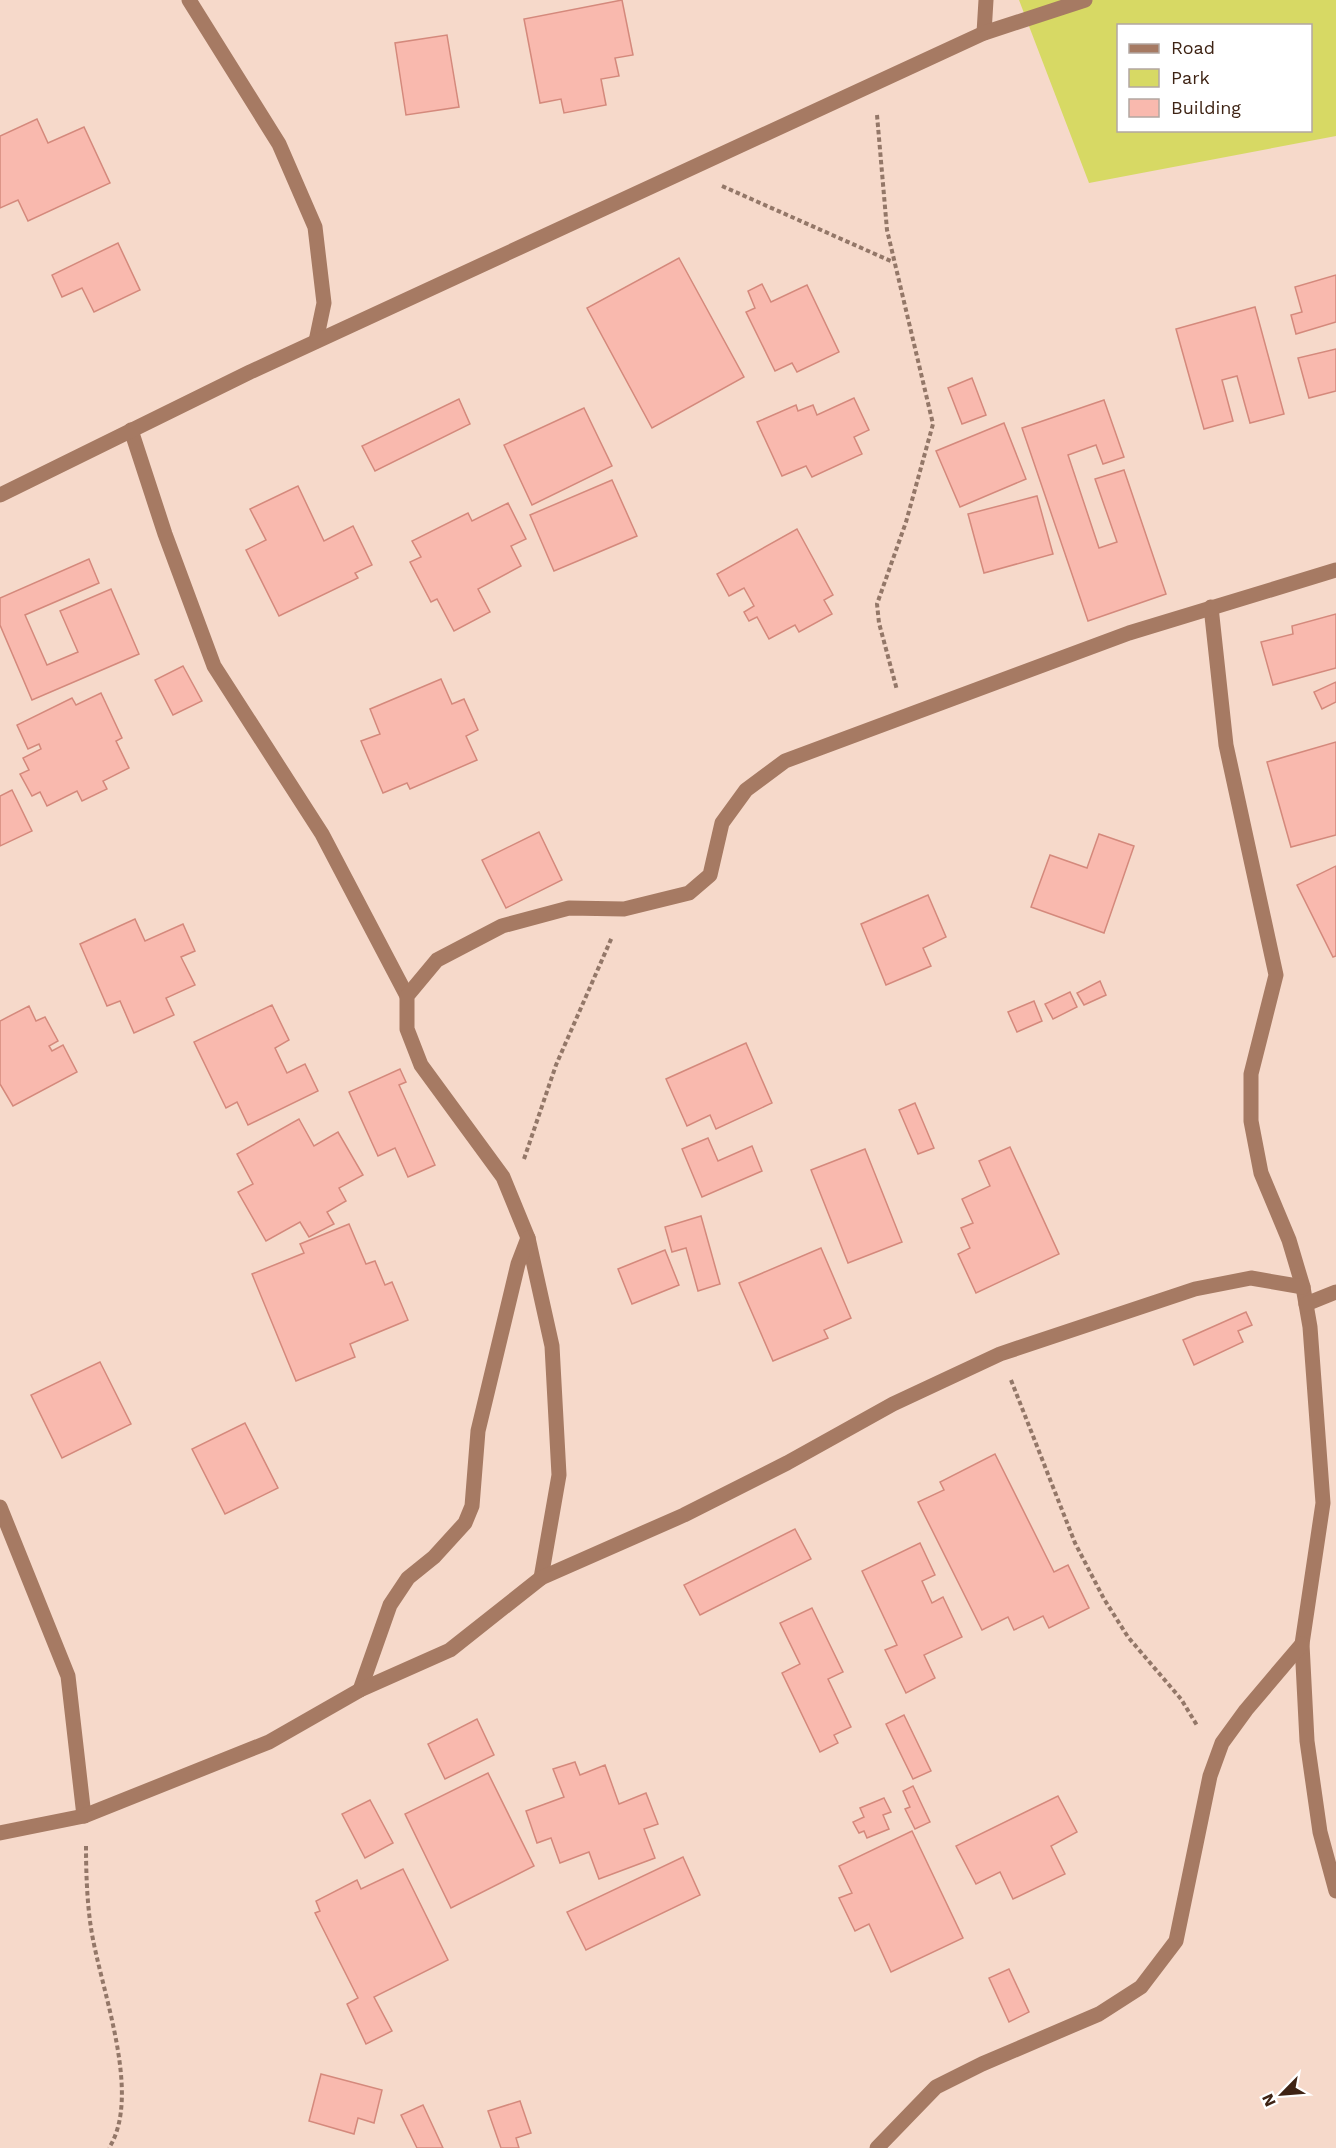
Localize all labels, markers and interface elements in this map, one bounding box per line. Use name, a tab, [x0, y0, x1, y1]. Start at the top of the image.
legend	[1117, 24, 1312, 132]
text: Road	[1171, 37, 1215, 58]
text: Park	[1171, 67, 1210, 88]
text: Building	[1171, 97, 1241, 118]
north arrow	[1252, 2064, 1312, 2124]
text: N	[1258, 2091, 1280, 2110]

